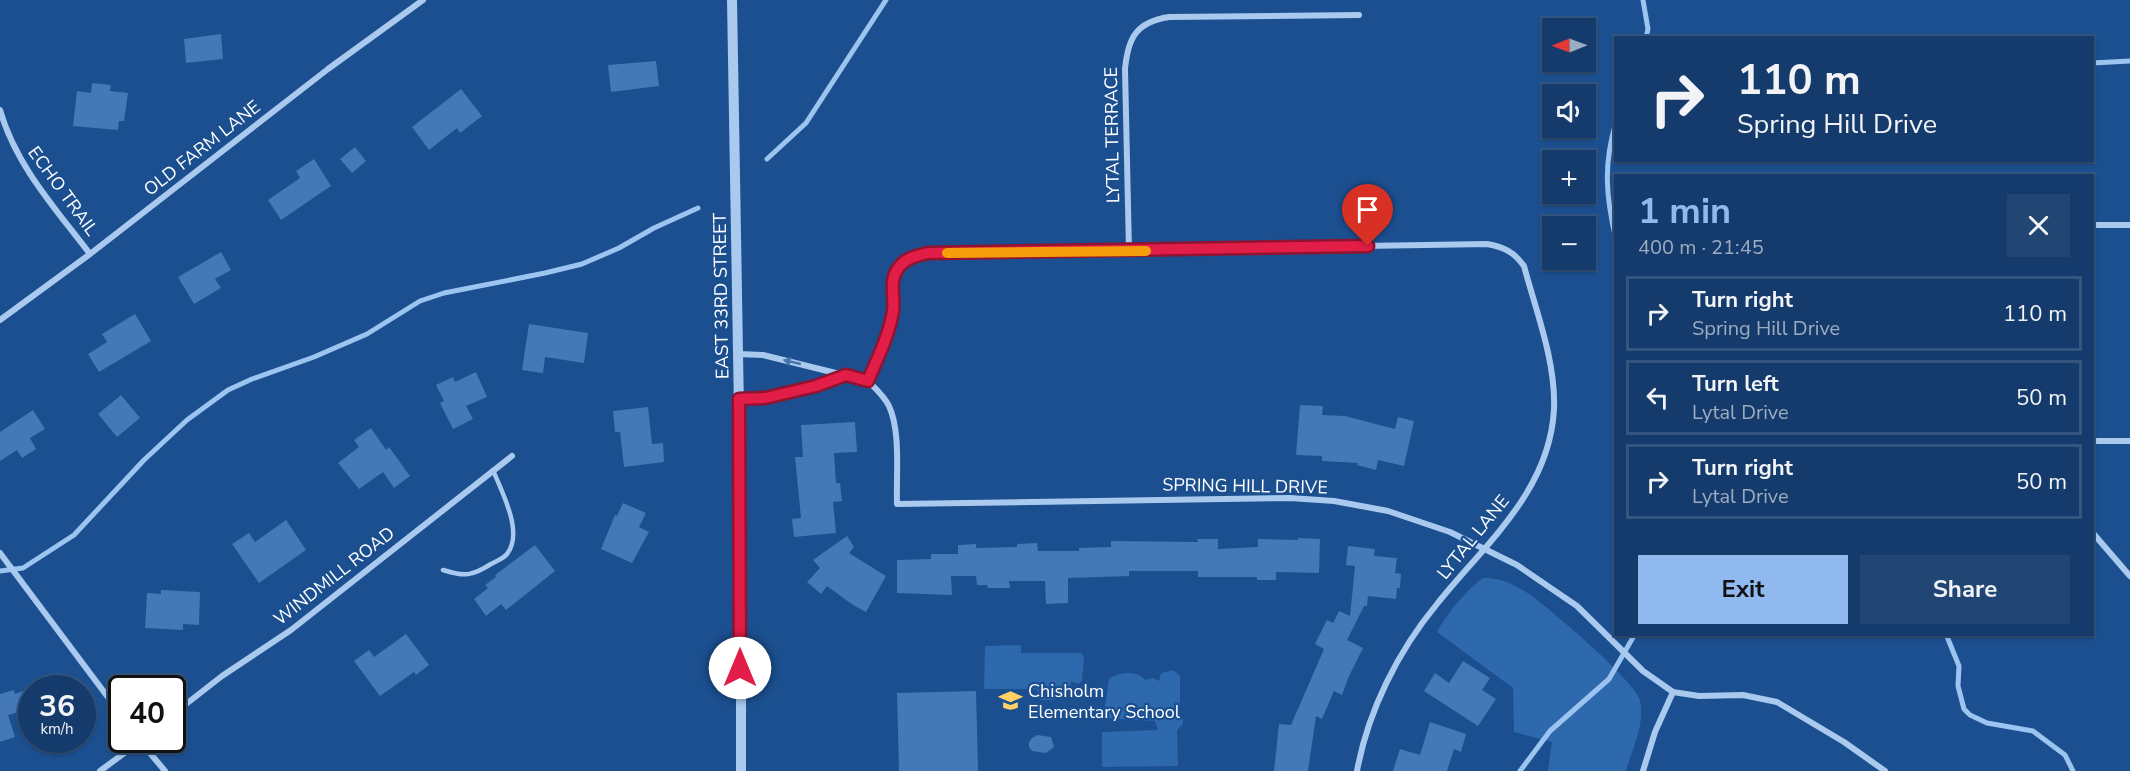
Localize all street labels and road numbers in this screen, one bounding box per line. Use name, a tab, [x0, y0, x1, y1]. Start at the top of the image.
street label: LYTAL TERRACE	[1099, 67, 1125, 203]
street label: OLD FARM LANE	[139, 95, 265, 201]
street label: ECHO TRAIL	[22, 142, 104, 241]
street label: EAST 33RD STREET	[708, 212, 734, 379]
street label: SPRING HILL DRIVE	[1162, 473, 1328, 499]
street label: LYTAL LANE	[1432, 490, 1514, 584]
street label: WINDMILL ROAD	[269, 521, 399, 631]

